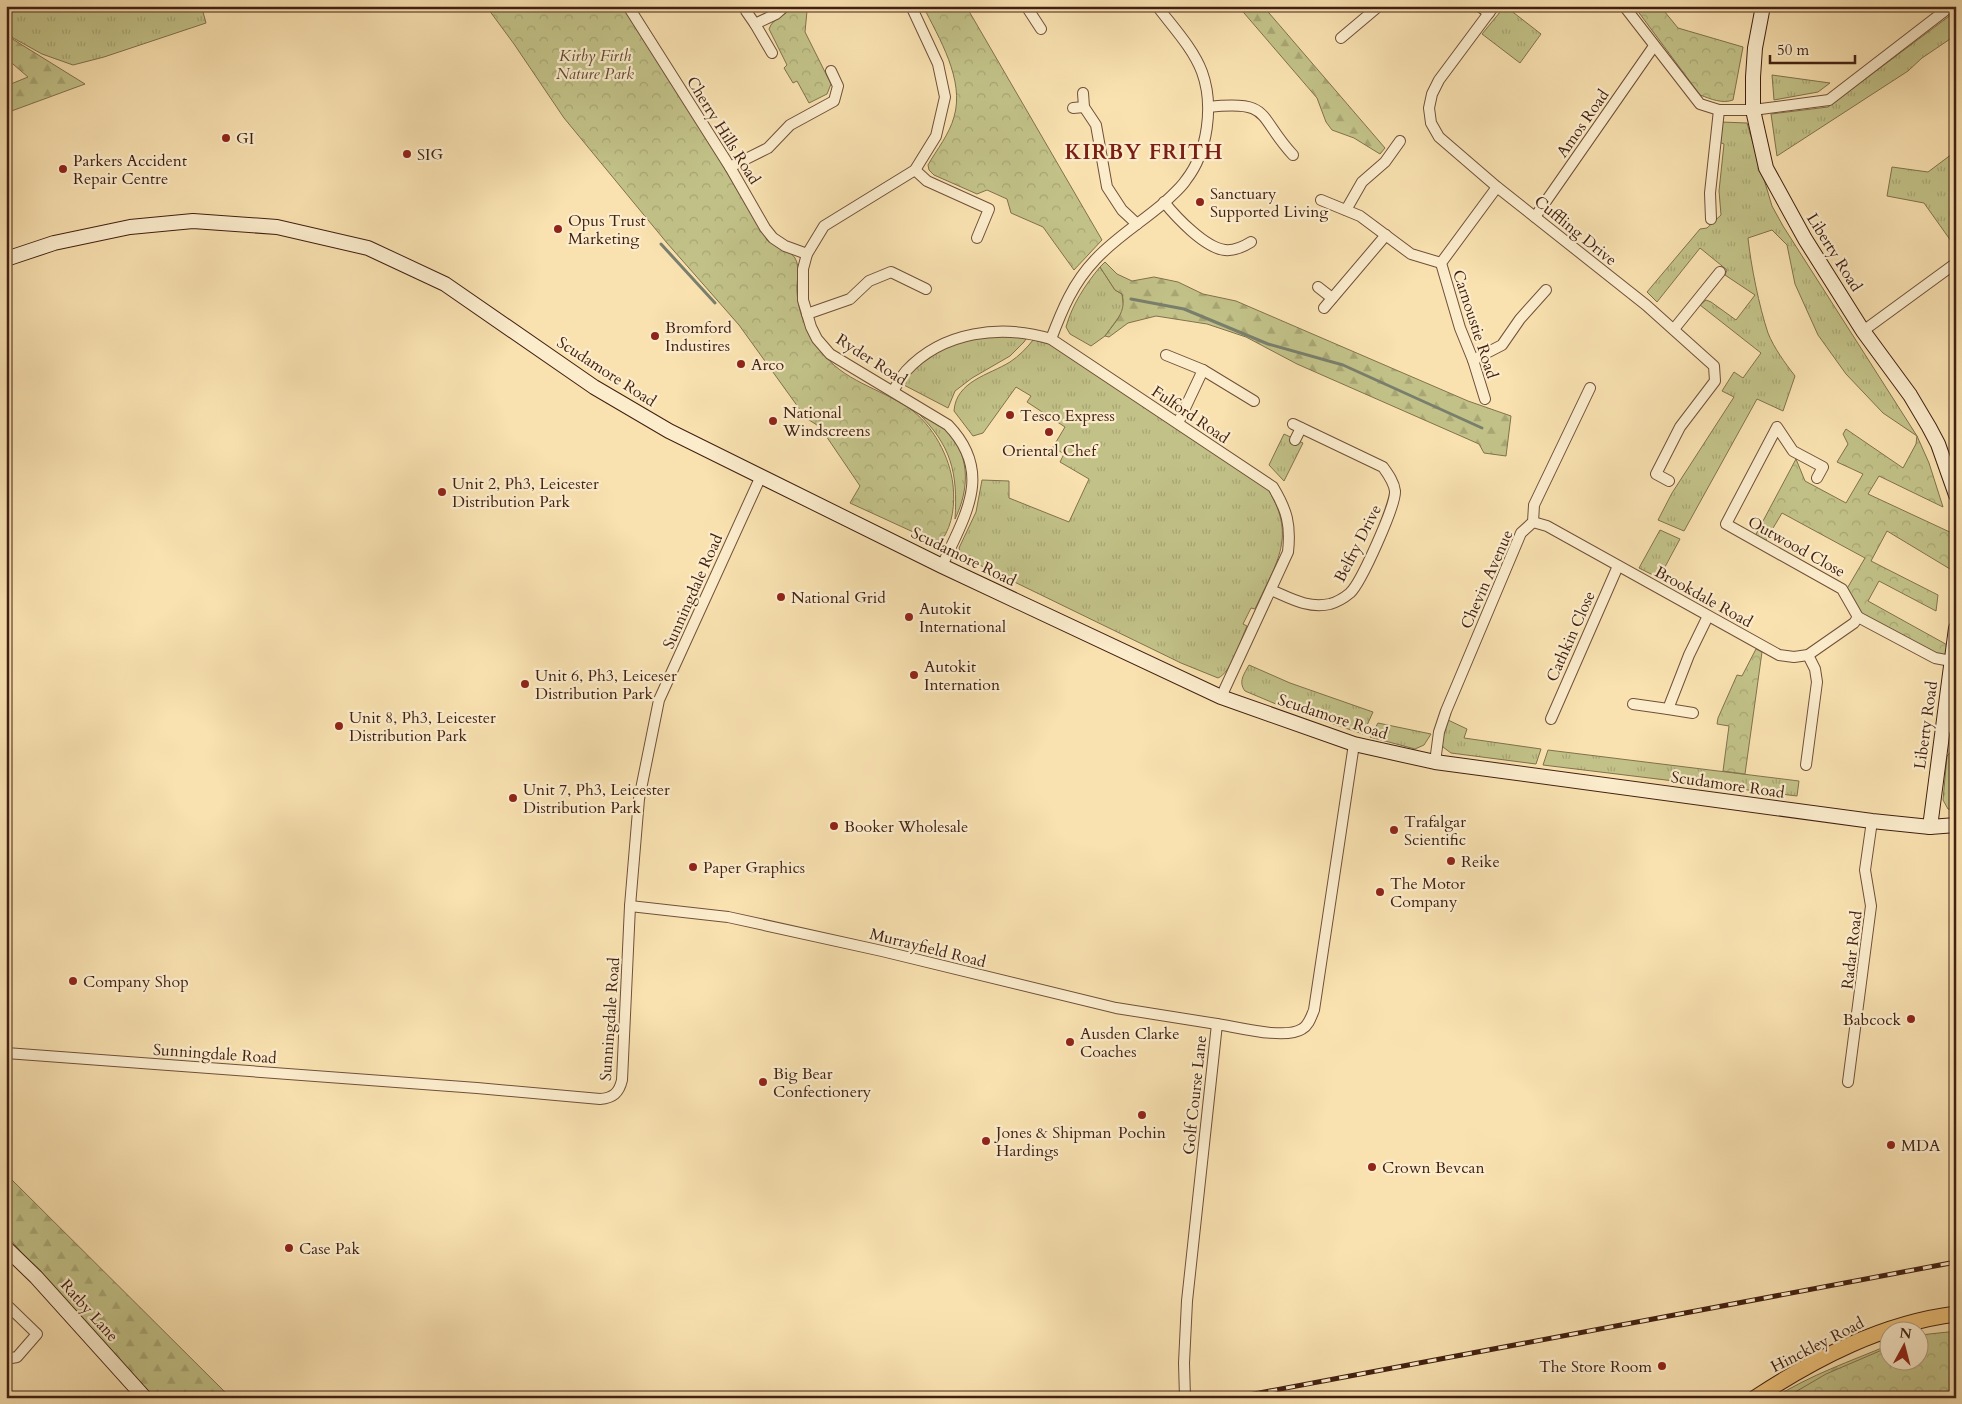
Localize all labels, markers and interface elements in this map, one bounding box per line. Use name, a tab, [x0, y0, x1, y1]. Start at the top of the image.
scale bar	[1770, 32, 1854, 64]
text: 50 m	[1777, 40, 1809, 60]
park label: Kirby Firth Nature Park	[556, 45, 634, 85]
street label: Cherry Hills Road	[681, 72, 765, 189]
street label: Amos Road	[1551, 85, 1615, 162]
place label: GI	[236, 128, 254, 150]
marker: GI	[220, 132, 232, 144]
district label: KIRBY FRITH	[1064, 138, 1224, 167]
place label: SIG	[417, 144, 443, 166]
marker: SIG	[401, 148, 413, 160]
place label: Parkers Accident Repair Centre	[73, 150, 187, 190]
marker: Parkers Accident Repair Centre	[57, 163, 69, 175]
place label: Sanctuary Supported Living	[1210, 183, 1328, 223]
street label: Cuffling Drive	[1529, 191, 1621, 271]
marker: Sanctuary Supported Living	[1194, 196, 1206, 208]
street label: Liberty Road	[1801, 209, 1867, 296]
place label: Opus Trust Marketing	[568, 210, 646, 250]
marker: Opus Trust Marketing	[552, 223, 564, 235]
street label: Carnoustie Road	[1447, 267, 1503, 382]
place label: Bromford Industires	[665, 317, 732, 357]
street label: Ryder Road	[832, 329, 912, 391]
marker: Bromford Industires	[649, 330, 661, 342]
street label: Scudamore Road	[553, 331, 661, 412]
place label: Arco	[751, 354, 785, 376]
marker: Arco	[735, 358, 747, 370]
street label: Fulford Road	[1147, 381, 1234, 449]
place label: National Windscreens	[782, 402, 870, 442]
place label: Tesco Express	[1020, 405, 1115, 427]
marker: Tesco Express	[1004, 409, 1016, 421]
marker: National Windscreens	[767, 415, 779, 427]
marker: Oriental Chef	[1043, 426, 1055, 438]
place label: Oriental Chef	[1002, 440, 1099, 462]
place label: Unit 2, Ph3, Leicester Distribution Park	[452, 473, 599, 513]
marker: Unit 2, Ph3, Leicester Distribution Park	[436, 486, 448, 498]
street label: Belfry Drive	[1329, 501, 1387, 586]
street label: Outwood Close	[1744, 511, 1849, 583]
street label: Scudamore Road	[907, 522, 1020, 592]
street label: Chevin Avenue	[1455, 526, 1519, 632]
street label: Sunningdale Road	[658, 530, 728, 652]
street label: Brookdale Road	[1651, 561, 1757, 633]
place label: National Grid	[791, 587, 886, 609]
street label: Cathkin Close	[1541, 588, 1601, 685]
marker: National Grid	[775, 591, 787, 603]
place label: Autokit International	[919, 598, 1006, 638]
marker: Autokit International	[903, 611, 915, 623]
place label: Autokit Internation	[924, 656, 1000, 696]
place label: Unit 6, Ph3, Leiceser Distribution Park	[535, 665, 677, 705]
marker: Autokit Internation	[908, 669, 920, 681]
marker: Unit 6, Ph3, Leiceser Distribution Park	[519, 678, 531, 690]
street label: Liberty Road	[1909, 679, 1943, 771]
street label: Scudamore Road	[1275, 689, 1391, 745]
place label: Unit 8, Ph3, Leicester Distribution Park	[349, 707, 496, 747]
marker: Unit 8, Ph3, Leicester Distribution Park	[333, 720, 345, 732]
street label: Scudamore Road	[1670, 766, 1786, 804]
place label: Unit 7, Ph3, Leicester Distribution Park	[523, 779, 670, 819]
marker: Unit 7, Ph3, Leicester Distribution Park	[507, 792, 519, 804]
place label: Trafalgar Scientific	[1404, 811, 1466, 851]
place label: Booker Wholesale	[844, 816, 968, 838]
marker: Booker Wholesale	[828, 820, 840, 832]
marker: Trafalgar Scientific	[1388, 824, 1400, 836]
place label: Reike	[1461, 851, 1500, 873]
marker: Reike	[1445, 855, 1457, 867]
place label: Paper Graphics	[703, 857, 805, 879]
marker: Paper Graphics	[687, 861, 699, 873]
place label: The Motor Company	[1390, 873, 1466, 913]
marker: The Motor Company	[1374, 886, 1386, 898]
street label: Radar Road	[1836, 909, 1868, 991]
street label: Murrayfield Road	[867, 923, 989, 973]
street label: Sunningdale Road	[595, 956, 625, 1082]
place label: Company Shop	[83, 971, 189, 993]
marker: Company Shop	[67, 975, 79, 987]
place label: Babcock	[1843, 1009, 1901, 1031]
marker: Babcock	[1905, 1013, 1917, 1025]
place label: Ausden Clarke Coaches	[1080, 1023, 1180, 1063]
street label: Golf Course Lane	[1178, 1034, 1212, 1156]
marker: Ausden Clarke Coaches	[1064, 1036, 1076, 1048]
street label: Sunningdale Road	[152, 1039, 278, 1069]
place label: Big Bear Confectionery	[773, 1063, 872, 1103]
marker: Big Bear Confectionery	[757, 1076, 769, 1088]
marker: Pochin	[1136, 1109, 1148, 1121]
place label: Jones & Shipman Hardings	[994, 1122, 1112, 1162]
place label: Pochin	[1118, 1122, 1166, 1144]
marker: Jones & Shipman Hardings	[980, 1135, 992, 1147]
place label: MDA	[1901, 1135, 1941, 1157]
marker: MDA	[1885, 1139, 1897, 1151]
place label: Crown Bevcan	[1382, 1157, 1484, 1179]
marker: Crown Bevcan	[1366, 1161, 1378, 1173]
place label: Case Pak	[299, 1238, 360, 1260]
marker: Case Pak	[283, 1242, 295, 1254]
street label: Ratby Lane	[55, 1275, 123, 1347]
street label: Hinckley Road	[1767, 1312, 1868, 1378]
north arrow	[1880, 1322, 1930, 1372]
text: N	[1898, 1323, 1913, 1344]
place label: The Store Room	[1539, 1356, 1652, 1378]
marker: The Store Room	[1656, 1360, 1668, 1372]

